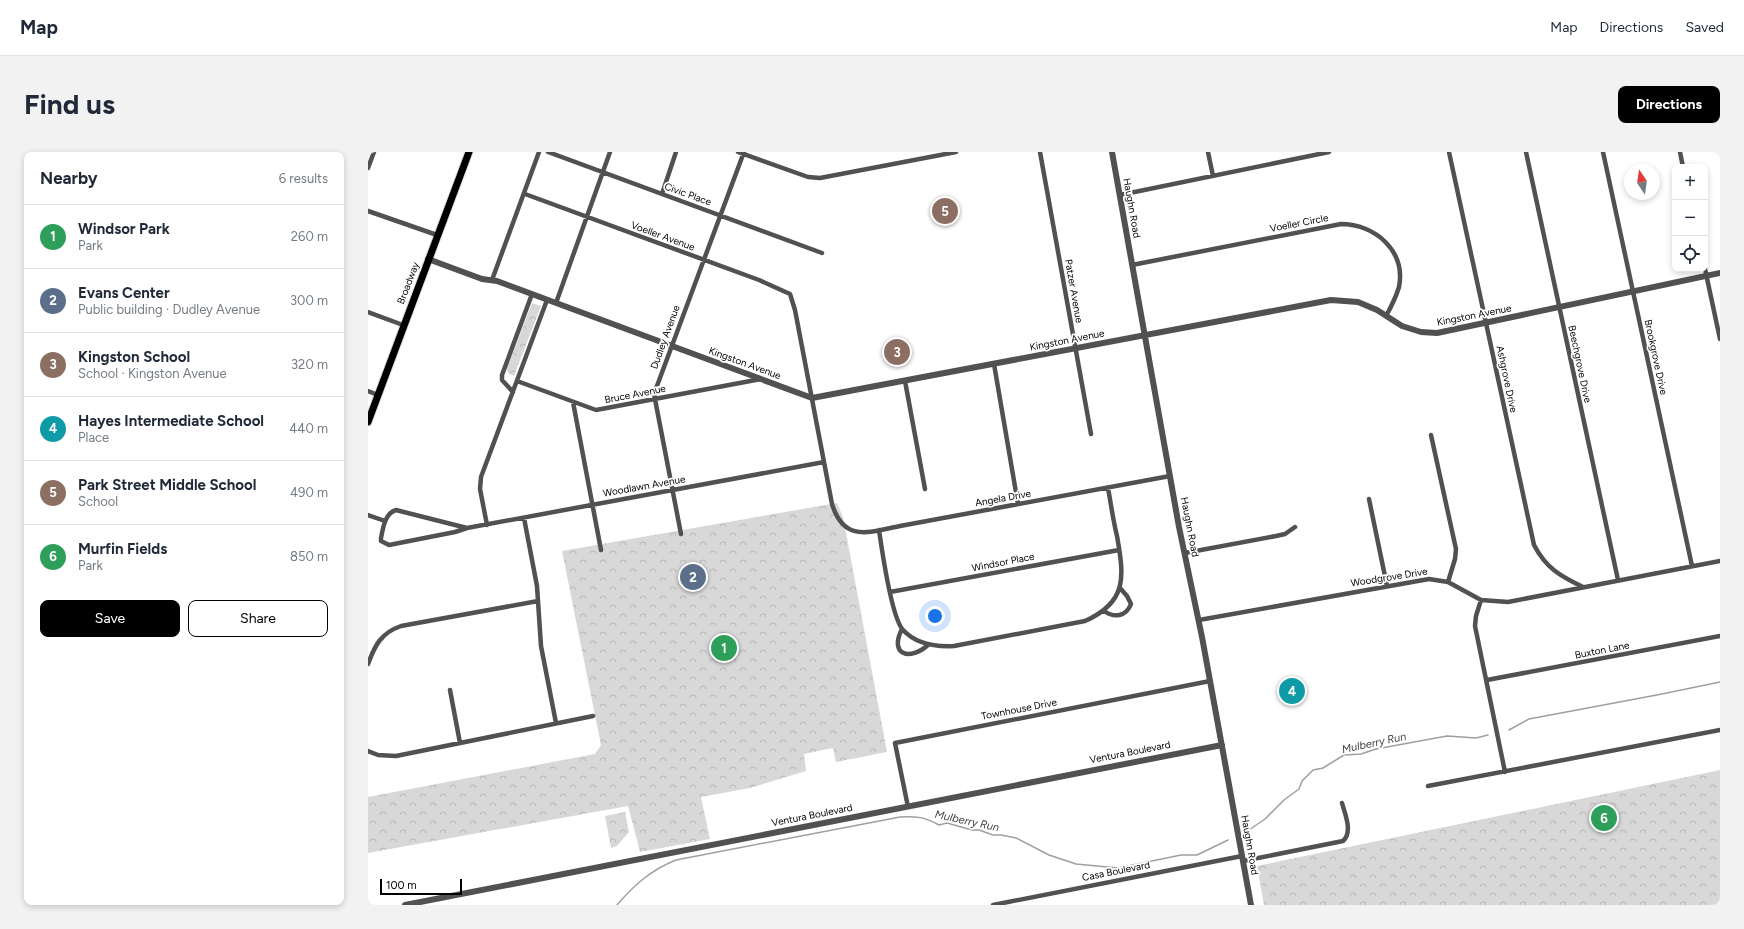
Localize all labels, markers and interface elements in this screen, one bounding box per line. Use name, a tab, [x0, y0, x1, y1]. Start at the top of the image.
text: Map	[20, 16, 58, 39]
text: Map	[1550, 19, 1578, 36]
text: Directions	[1600, 19, 1663, 36]
text: Saved	[1685, 19, 1724, 36]
button: Directions	[1618, 86, 1720, 123]
text: Find us	[24, 87, 115, 121]
north arrow	[1624, 164, 1660, 200]
map controls	[1672, 164, 1708, 272]
button: +	[1672, 164, 1708, 200]
text: Nearby	[40, 168, 98, 188]
text: 6 results	[279, 171, 328, 186]
street label: Haughn Road	[1120, 177, 1144, 239]
street label: Civic Place	[663, 180, 714, 209]
pin: 5	[932, 196, 958, 226]
button: −	[1672, 200, 1708, 236]
street label: Voeller Circle	[1269, 211, 1330, 235]
street label: Voeller Avenue	[629, 218, 697, 254]
text: Windsor Park	[78, 220, 170, 238]
text: 1	[50, 229, 56, 244]
text: 260 m	[291, 229, 328, 244]
button: locate	[1672, 236, 1708, 272]
text: Park	[78, 238, 103, 253]
street label: Patzer Avenue	[1062, 258, 1086, 324]
street label: Broadway	[394, 259, 422, 306]
text: Evans Center	[78, 284, 170, 302]
text: 2	[49, 293, 57, 308]
text: 300 m	[290, 293, 328, 308]
street label: Kingston Avenue	[1435, 301, 1513, 329]
text: Public building · Dudley Avenue	[78, 302, 260, 317]
street label: Dudley Avenue	[647, 303, 683, 371]
street label: Brookgrove Drive	[1642, 318, 1670, 396]
street label: Beechgrove Drive	[1565, 324, 1595, 405]
street label: Kingston Avenue	[1028, 326, 1106, 354]
pin: 3	[884, 337, 910, 367]
street label: Kingston Avenue	[707, 344, 783, 382]
street label: Ashgrove Drive	[1494, 344, 1521, 414]
text: Kingston School	[78, 348, 190, 366]
text: 3	[49, 357, 57, 372]
text: 320 m	[291, 357, 328, 372]
text: School · Kingston Avenue	[78, 366, 227, 381]
street label: Bruce Avenue	[603, 382, 667, 406]
text: Hayes Intermediate School	[78, 412, 264, 430]
text: 4	[49, 421, 57, 436]
text: 440 m	[289, 421, 328, 436]
text: Place	[78, 430, 109, 445]
street label: Woodlawn Avenue	[602, 472, 687, 500]
text: Park Street Middle School	[78, 476, 256, 494]
text: 5	[49, 485, 57, 500]
text: 490 m	[290, 485, 328, 500]
street label: Angela Drive	[974, 487, 1033, 509]
text: School	[78, 494, 118, 509]
street label: Haughn Road	[1178, 496, 1202, 558]
text: Murfin Fields	[78, 540, 167, 558]
text: 6	[49, 549, 57, 564]
text: 850 m	[290, 549, 328, 564]
street label: Windsor Place	[971, 549, 1036, 574]
text: Park	[78, 558, 103, 573]
pin: 2	[680, 562, 706, 592]
street label: Woodgrove Drive	[1350, 564, 1429, 589]
button: Save	[40, 600, 180, 637]
button: Share	[188, 600, 328, 637]
your location	[925, 606, 945, 626]
pin: 1	[711, 633, 737, 663]
street label: Buxton Lane	[1574, 638, 1631, 662]
pin: 4	[1279, 676, 1305, 706]
street label: Townhouse Drive	[980, 695, 1058, 723]
water label: Mulberry Run	[1341, 730, 1407, 756]
street label: Ventura Boulevard	[1088, 738, 1172, 766]
street label: Ventura Boulevard	[770, 801, 854, 829]
pin: 6	[1591, 803, 1617, 833]
water label: Mulberry Run	[934, 808, 1000, 834]
street label: Haughn Road	[1238, 814, 1262, 876]
street label: Casa Boulevard	[1081, 858, 1151, 884]
scale bar	[380, 877, 462, 896]
text: 100 m	[386, 879, 417, 892]

